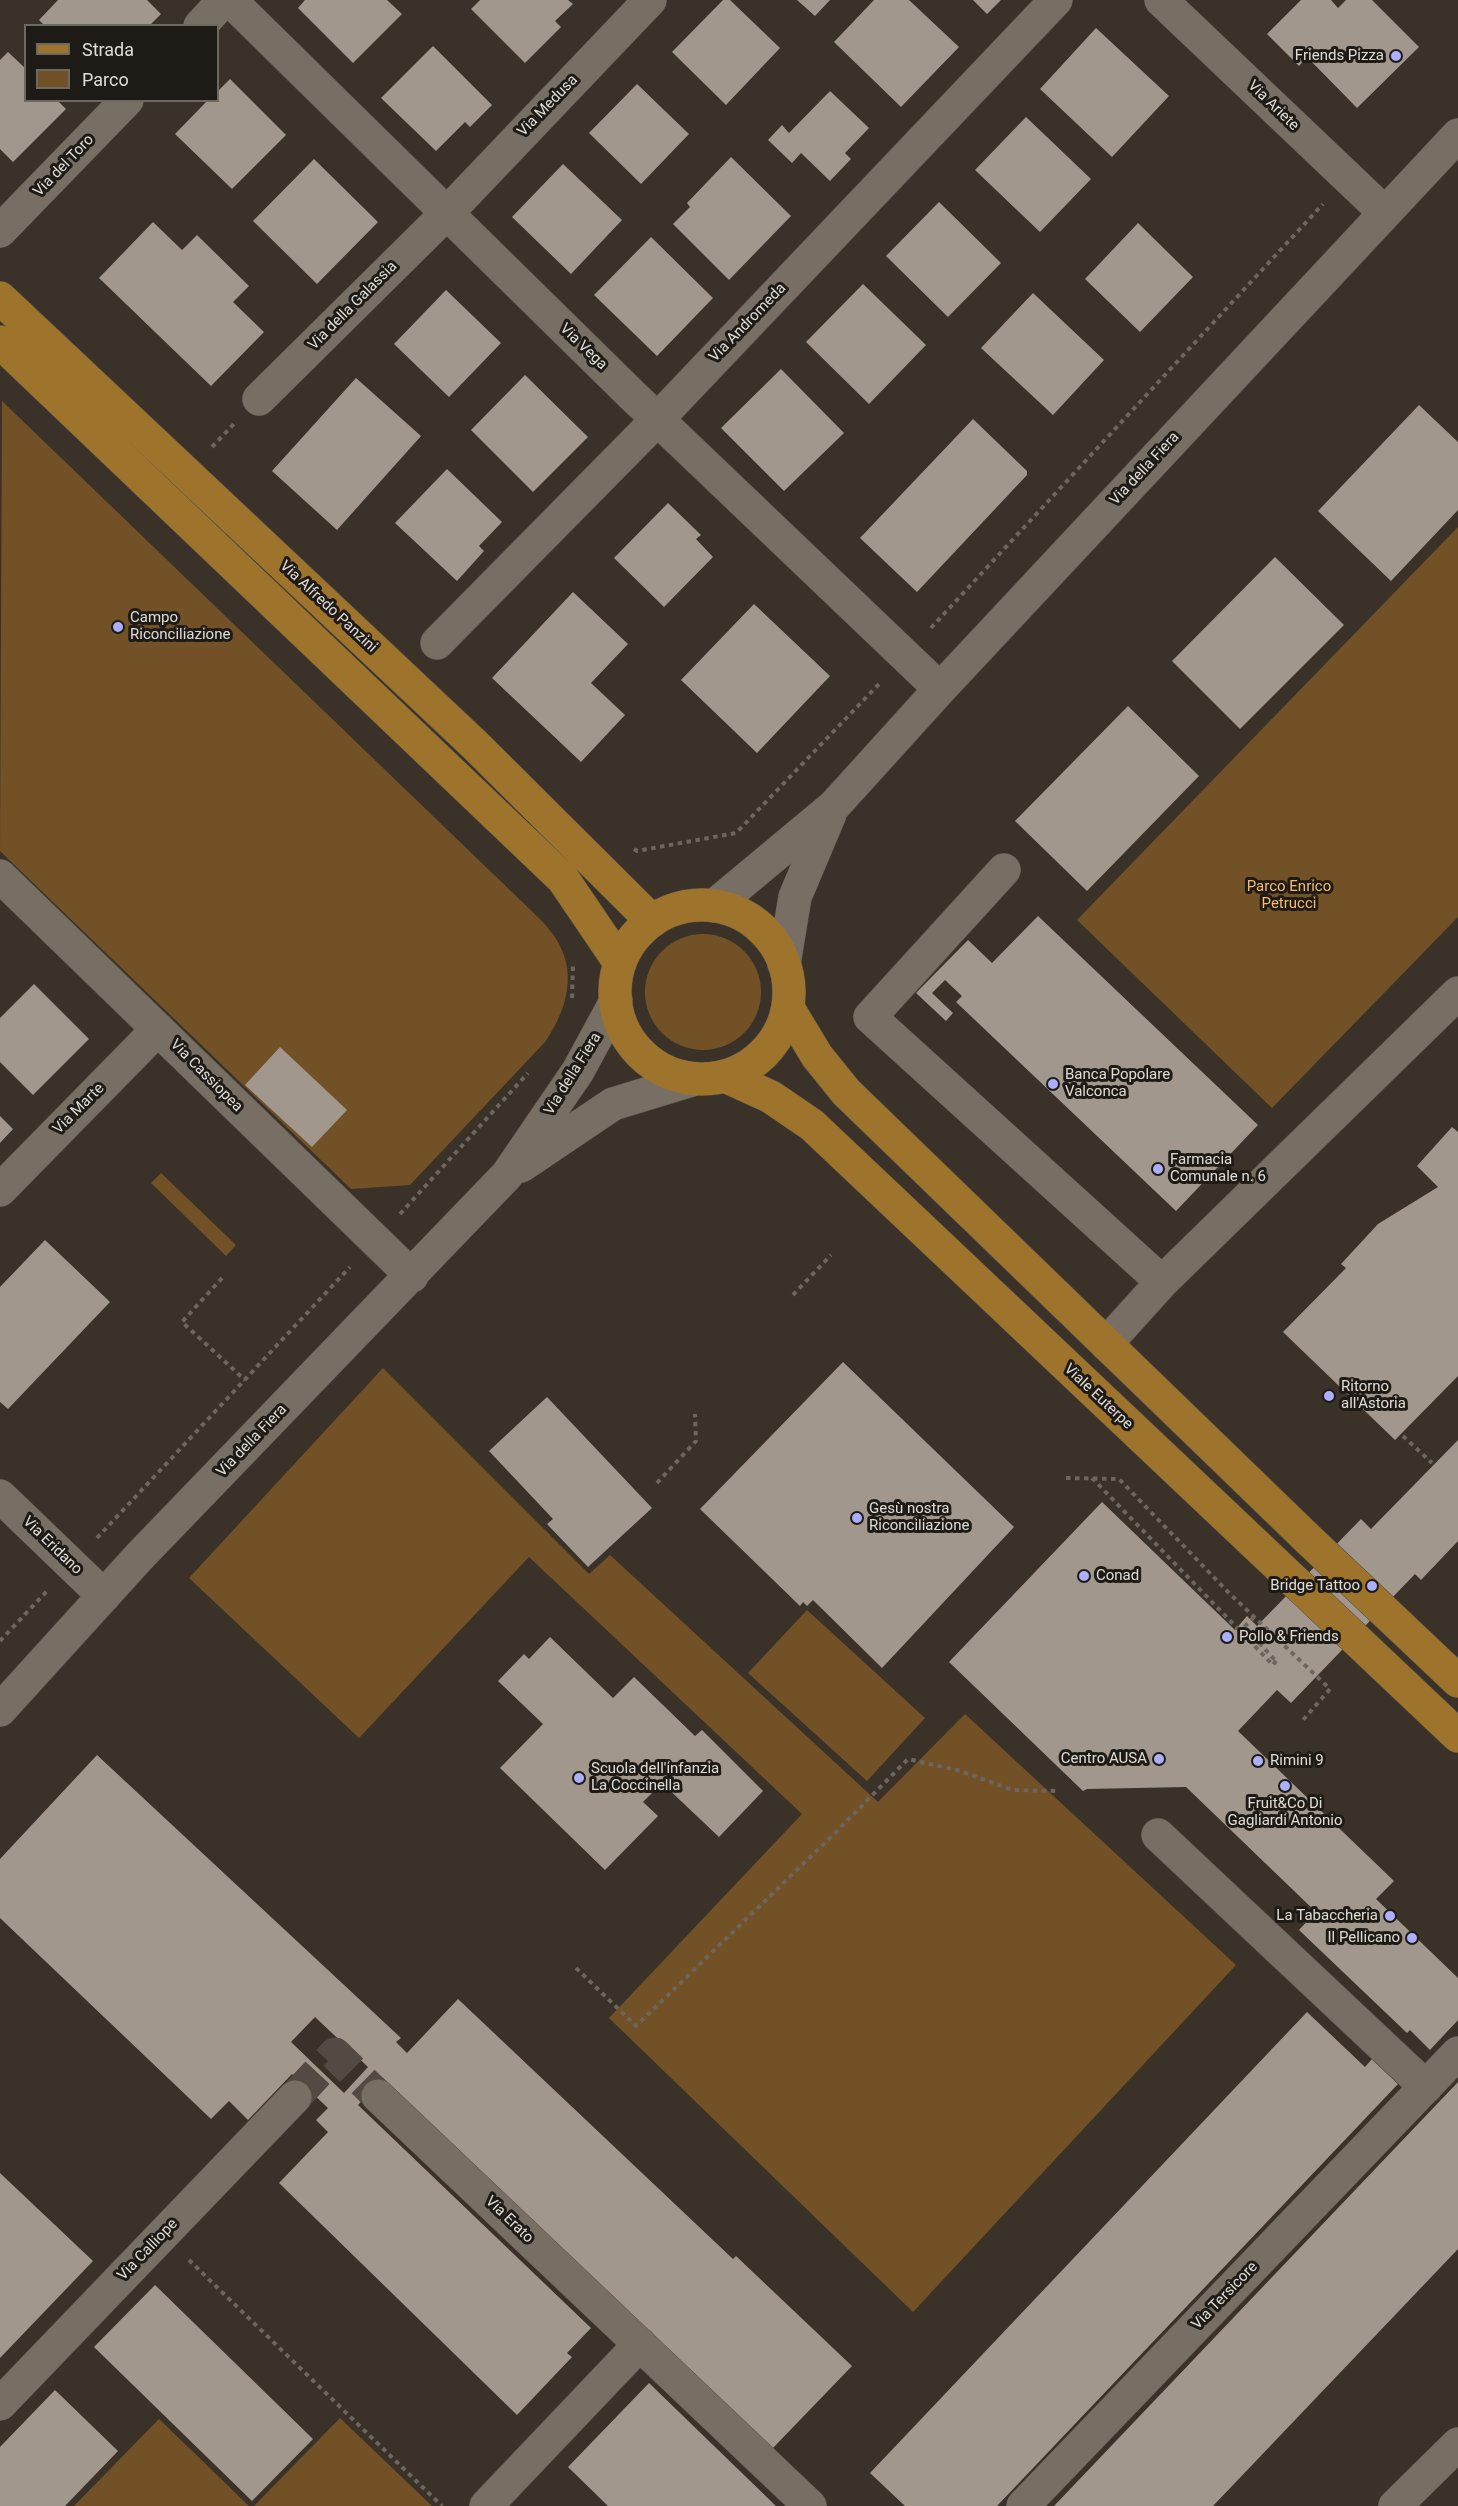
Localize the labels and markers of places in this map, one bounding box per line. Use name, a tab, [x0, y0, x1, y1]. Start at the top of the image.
place label: Friends Pizza	[1295, 47, 1384, 65]
marker: Friends Pizza	[1389, 49, 1403, 63]
place label: Campo Riconciliazione	[130, 609, 230, 644]
marker: Campo Riconciliazione	[111, 620, 125, 634]
place label: Banca Popolare Valconca	[1065, 1066, 1170, 1101]
marker: Banca Popolare Valconca	[1046, 1077, 1060, 1091]
place label: Farmacia Comunale n. 6	[1170, 1151, 1266, 1186]
marker: Farmacia Comunale n. 6	[1151, 1162, 1165, 1176]
place label: Ritorno all'Astoria	[1341, 1378, 1406, 1413]
marker: Ritorno all'Astoria	[1322, 1389, 1336, 1403]
place label: Gesù nostra Riconciliazione	[869, 1500, 969, 1535]
marker: Gesù nostra Riconciliazione	[850, 1511, 864, 1525]
place label: Conad	[1096, 1567, 1139, 1585]
marker: Conad	[1077, 1569, 1091, 1583]
place label: Bridge Tattoo	[1270, 1577, 1360, 1595]
marker: Bridge Tattoo	[1365, 1579, 1379, 1593]
place label: Pollo & Friends	[1239, 1628, 1339, 1646]
marker: Pollo & Friends	[1220, 1630, 1234, 1644]
place label: Centro AUSA	[1061, 1750, 1147, 1768]
marker: Centro AUSA	[1152, 1752, 1166, 1766]
place label: Rimini 9	[1270, 1752, 1324, 1770]
marker: Rimini 9	[1251, 1754, 1265, 1768]
place label: Scuola dell'infanzia La Coccinella	[591, 1760, 719, 1795]
marker: Scuola dell'infanzia La Coccinella	[572, 1771, 586, 1785]
marker: Fruit&Co Di Gagliardi Antonio	[1278, 1779, 1292, 1793]
place label: Fruit&Co Di Gagliardi Antonio	[1228, 1795, 1342, 1830]
place label: La Tabaccheria	[1276, 1907, 1378, 1925]
marker: La Tabaccheria	[1383, 1909, 1397, 1923]
place label: Il Pellicano	[1327, 1929, 1400, 1947]
marker: Il Pellicano	[1405, 1931, 1419, 1945]

